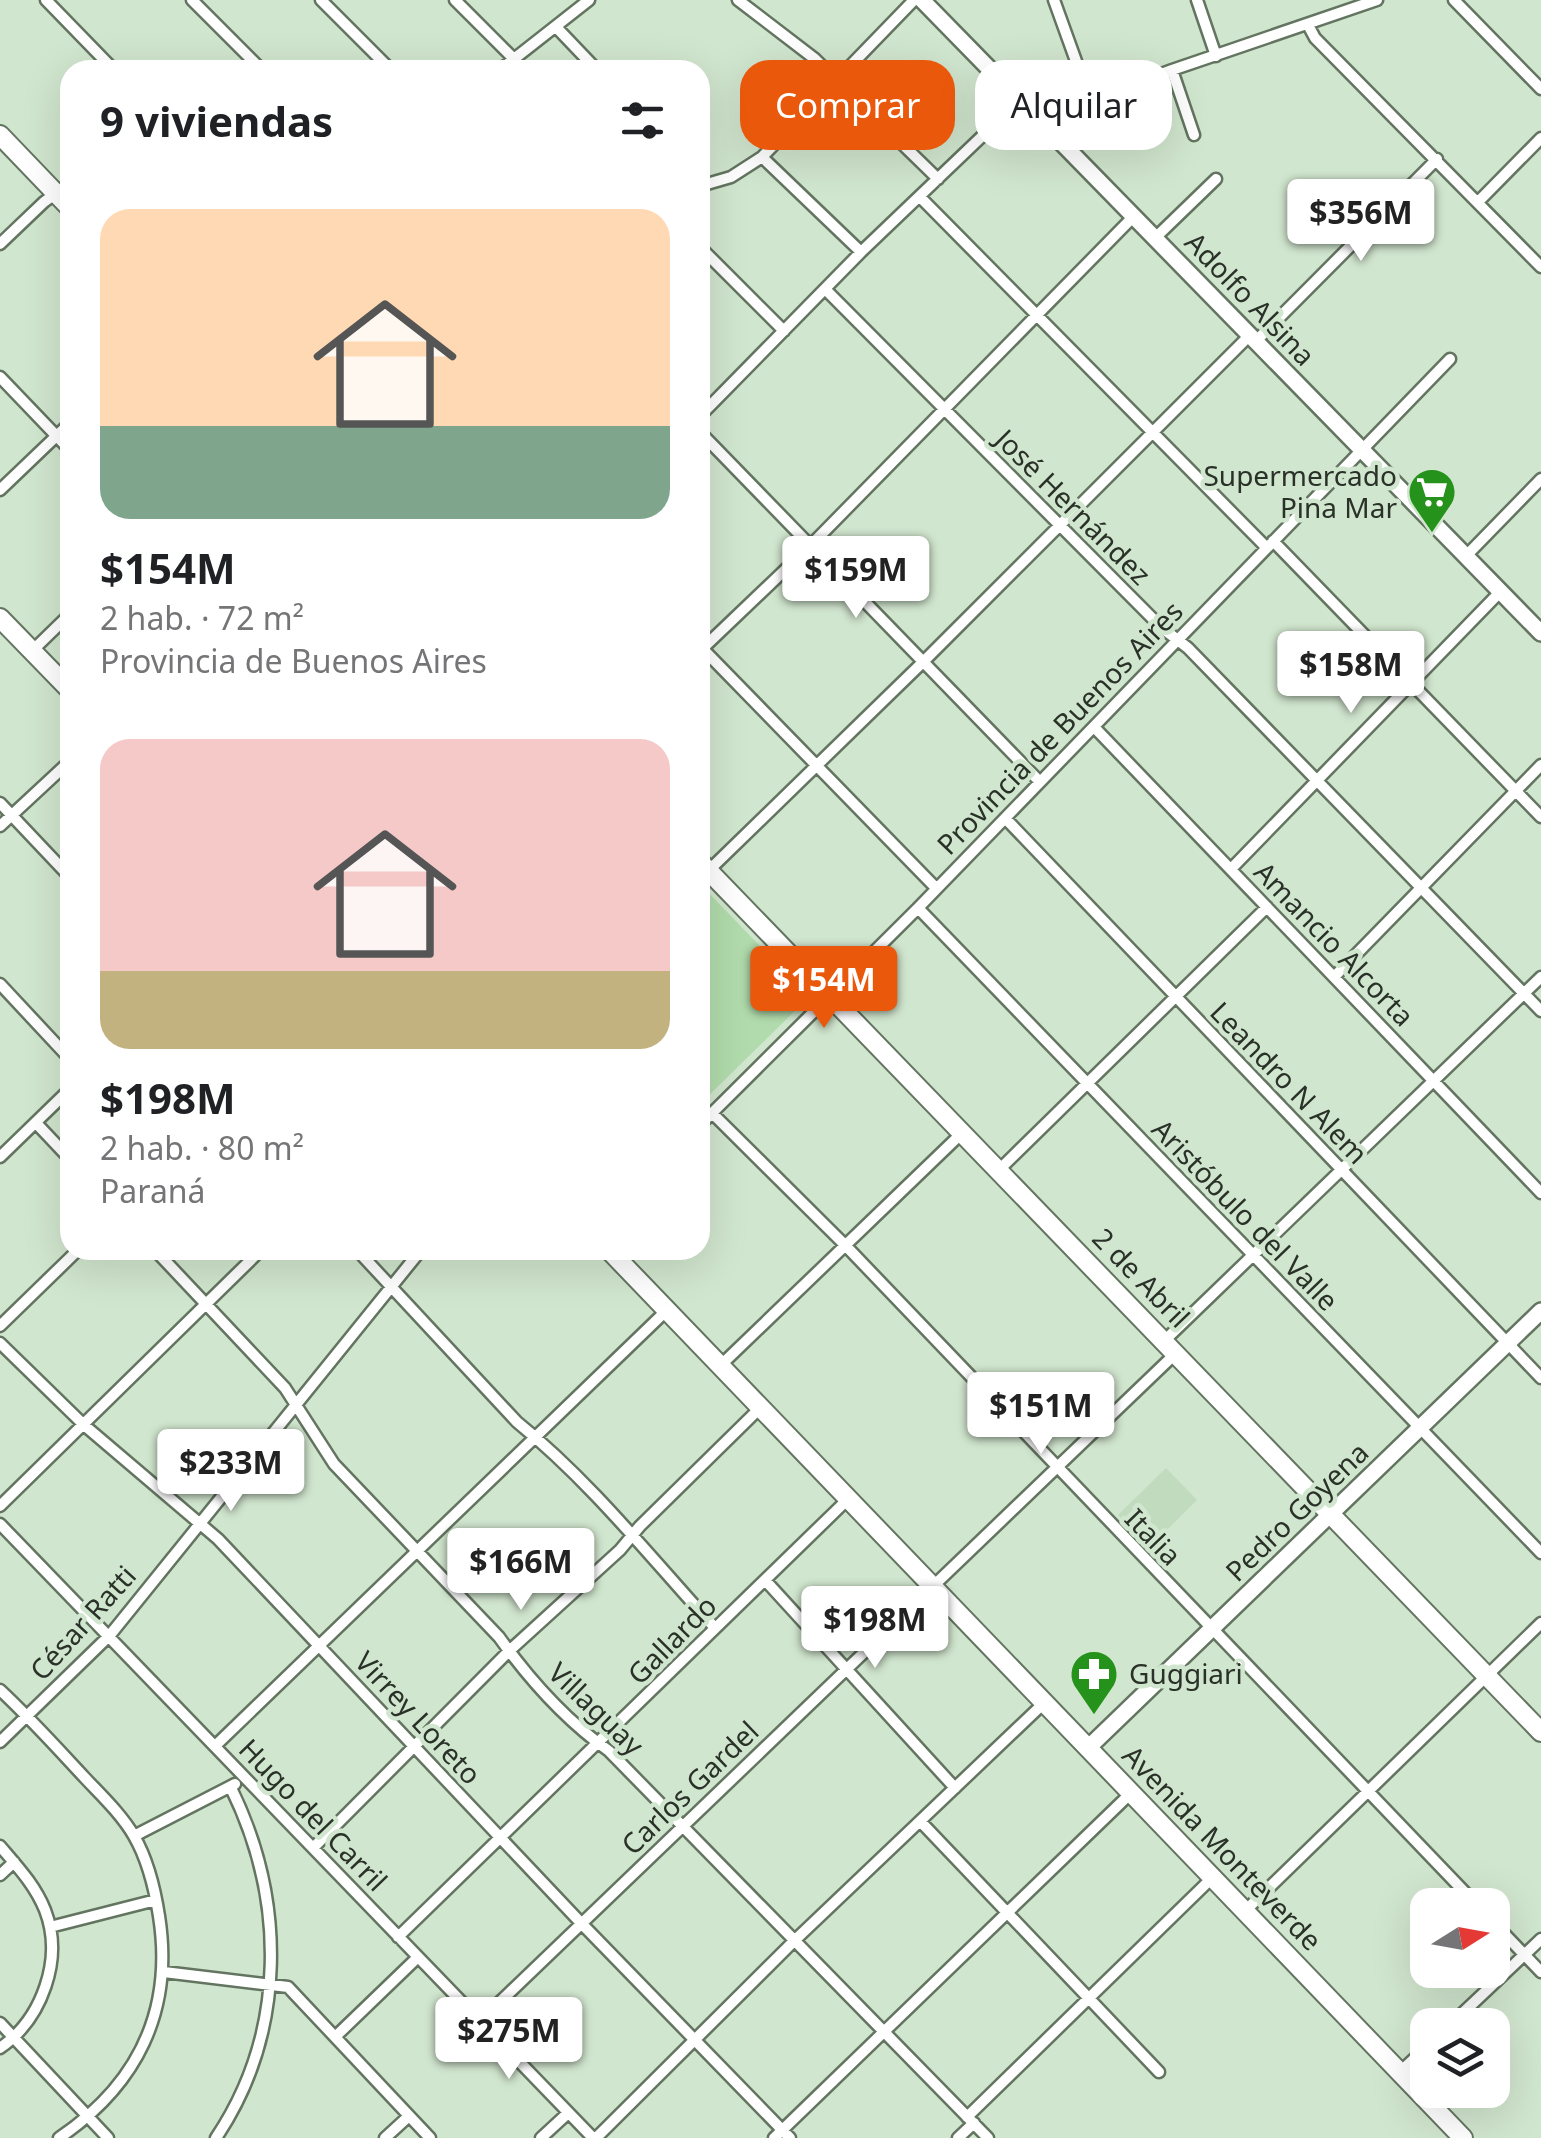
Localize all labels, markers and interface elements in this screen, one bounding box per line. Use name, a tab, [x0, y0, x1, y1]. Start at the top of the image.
chip: Comprar	[740, 60, 955, 150]
chip: Alquilar	[975, 60, 1172, 150]
text: 9 viviendas	[100, 92, 333, 149]
icon: filters	[615, 93, 670, 148]
pin: $356M	[1291, 179, 1431, 264]
text: $356M	[1309, 190, 1413, 233]
street label: Adolfo Alsina	[1177, 223, 1324, 373]
icon: home	[295, 274, 475, 454]
street label: José Hernández	[986, 418, 1160, 592]
place label: Supermercado Pina Mar	[1203, 456, 1397, 526]
supermarket icon: Supermercado Pina Mar	[1406, 466, 1458, 534]
pin: $159M	[786, 536, 926, 621]
text: $154M	[100, 539, 236, 596]
text: $159M	[804, 547, 908, 590]
street label: Provincia de Buenos Aires	[928, 592, 1191, 862]
text: 2 hab. · 72 m²	[100, 596, 304, 639]
pin: $158M	[1281, 631, 1421, 716]
text: Provincia de Buenos Aires	[100, 639, 487, 682]
text: $158M	[1299, 642, 1403, 685]
icon: home	[295, 804, 475, 984]
street label: Amancio Alcorta	[1246, 853, 1423, 1034]
pin: $154M	[754, 946, 894, 1031]
text: $154M	[772, 957, 876, 1000]
street label: Leandro N Alem	[1203, 993, 1377, 1172]
text: $198M	[100, 1069, 236, 1126]
street label: Aristóbulo del Valle	[1144, 1110, 1347, 1318]
text: 2 hab. · 80 m²	[100, 1126, 304, 1169]
text: Paraná	[100, 1169, 206, 1212]
street label: 2 de Abril	[1085, 1219, 1199, 1335]
pin: $151M	[971, 1372, 1111, 1457]
text: $151M	[989, 1383, 1093, 1426]
pin: $233M	[161, 1429, 301, 1514]
street label: Pedro Goyena	[1217, 1433, 1376, 1589]
text: $233M	[179, 1440, 283, 1483]
street label: Italia	[1117, 1500, 1190, 1573]
pin: $166M	[451, 1528, 591, 1613]
text: $166M	[469, 1539, 573, 1582]
street label: César Ratti	[21, 1557, 144, 1688]
street label: Gallardo	[618, 1586, 724, 1692]
pin: $198M	[805, 1586, 945, 1671]
text: $198M	[823, 1597, 927, 1640]
street label: Virrey Loreto	[347, 1643, 490, 1792]
pharmacy icon: Guggiari	[1068, 1648, 1120, 1716]
street label: Villaguay	[541, 1653, 653, 1764]
place label: Guggiari	[1129, 1654, 1243, 1692]
street label: Carlos Gardel	[612, 1712, 766, 1862]
street label: Hugo del Carril	[231, 1730, 396, 1899]
street label: Avenida Monteverde	[1115, 1736, 1331, 1958]
north arrow	[1410, 1888, 1510, 1988]
map controls	[1410, 1888, 1510, 2108]
pin: $275M	[439, 1997, 579, 2082]
text: $275M	[457, 2008, 561, 2051]
button: layers	[1410, 2008, 1510, 2108]

